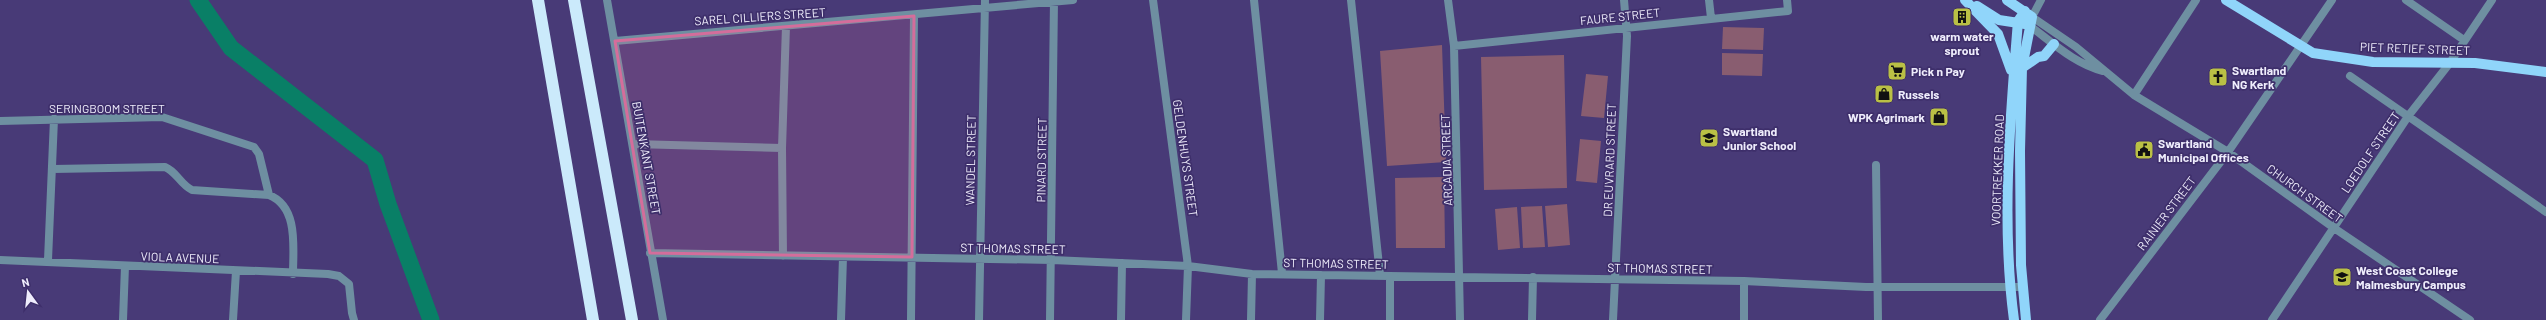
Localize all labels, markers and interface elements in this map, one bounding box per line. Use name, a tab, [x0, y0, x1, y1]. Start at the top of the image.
street label: SAREL CILLIERS STREET	[694, 4, 826, 28]
street label: FAURE STREET	[1579, 5, 1661, 27]
building icon: warm water sprout	[1951, 6, 1973, 28]
place label: warm water sprout	[1930, 29, 1994, 57]
street label: PIET RETIEF STREET	[2360, 39, 2470, 57]
supermarket icon: Pick n Pay	[1886, 60, 1908, 82]
place label: Swartland NG Kerk	[2232, 63, 2287, 91]
place label: Pick n Pay	[1911, 64, 1965, 78]
church icon: Swartland NG Kerk	[2207, 66, 2229, 88]
shop icon: Russels	[1873, 83, 1895, 105]
place label: Russels	[1898, 87, 1939, 101]
street label: GELDENHUYS STREET	[1171, 98, 1201, 218]
street label: BUITENKANT STREET	[630, 100, 664, 216]
street label: SERINGBOOM STREET	[49, 101, 165, 115]
street label: DR EUVRARD STREET	[1600, 103, 1618, 217]
shop icon: WPK Agrimark	[1928, 106, 1950, 128]
street label: LOEDOLF STREET	[2338, 109, 2402, 195]
place label: WPK Agrimark	[1848, 110, 1926, 124]
street label: WANDEL STREET	[962, 114, 978, 206]
street label: ARCADIA STREET	[1437, 114, 1455, 206]
street label: VOORTREKKER ROAD	[1988, 114, 2006, 226]
street label: PINARD STREET	[1033, 117, 1049, 203]
place label: Swartland Junior School	[1723, 124, 1796, 152]
school or university icon: Swartland Junior School	[1698, 127, 1720, 149]
place label: Swartland Municipal Offices	[2158, 136, 2249, 164]
public building icon: Swartland Municipal Offices	[2133, 139, 2155, 161]
street label: CHURCH STREET	[2264, 161, 2346, 225]
street label: RAINIER STREET	[2134, 173, 2198, 253]
street label: ST THOMAS STREET	[960, 240, 1066, 256]
street label: VIOLA AVENUE	[140, 249, 220, 265]
street label: ST THOMAS STREET	[1283, 255, 1389, 271]
street label: ST THOMAS STREET	[1607, 260, 1713, 276]
place label: West Coast College Malmesbury Campus	[2356, 263, 2466, 291]
school or university icon: West Coast College Malmesbury Campus	[2331, 266, 2353, 288]
north arrow	[8, 272, 48, 312]
text: N	[20, 275, 31, 289]

